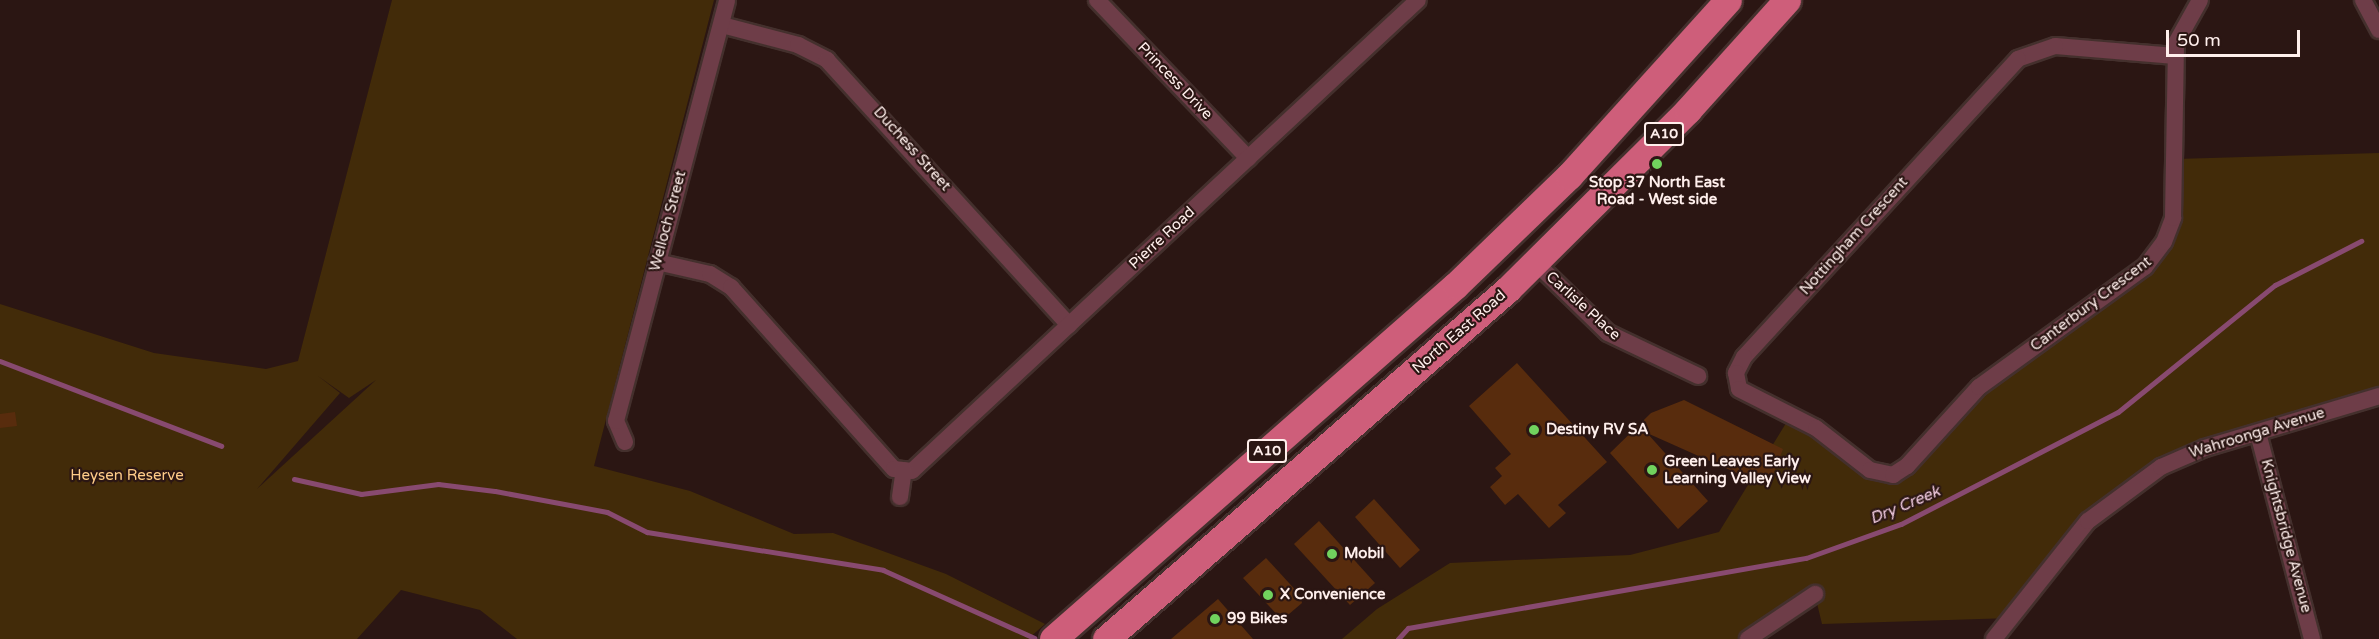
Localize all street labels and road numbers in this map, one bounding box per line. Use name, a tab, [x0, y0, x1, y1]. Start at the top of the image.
street label: Princess Drive	[1134, 39, 1216, 123]
street label: Duchess Street	[869, 103, 955, 195]
road number: A10	[1643, 123, 1685, 145]
street label: Welloch Street	[646, 169, 690, 273]
street label: Nottingham Crescent	[1796, 173, 1912, 299]
street label: Pierre Road	[1125, 203, 1199, 273]
street label: Canterbury Crescent	[2027, 253, 2155, 355]
street label: Carlisle Place	[1542, 268, 1624, 344]
street label: North East Road	[1409, 287, 1509, 377]
street label: Wahroonga Avenue	[2187, 404, 2327, 462]
road number: A10	[1246, 440, 1288, 462]
street label: Knightsbridge Avenue	[2257, 457, 2315, 615]

